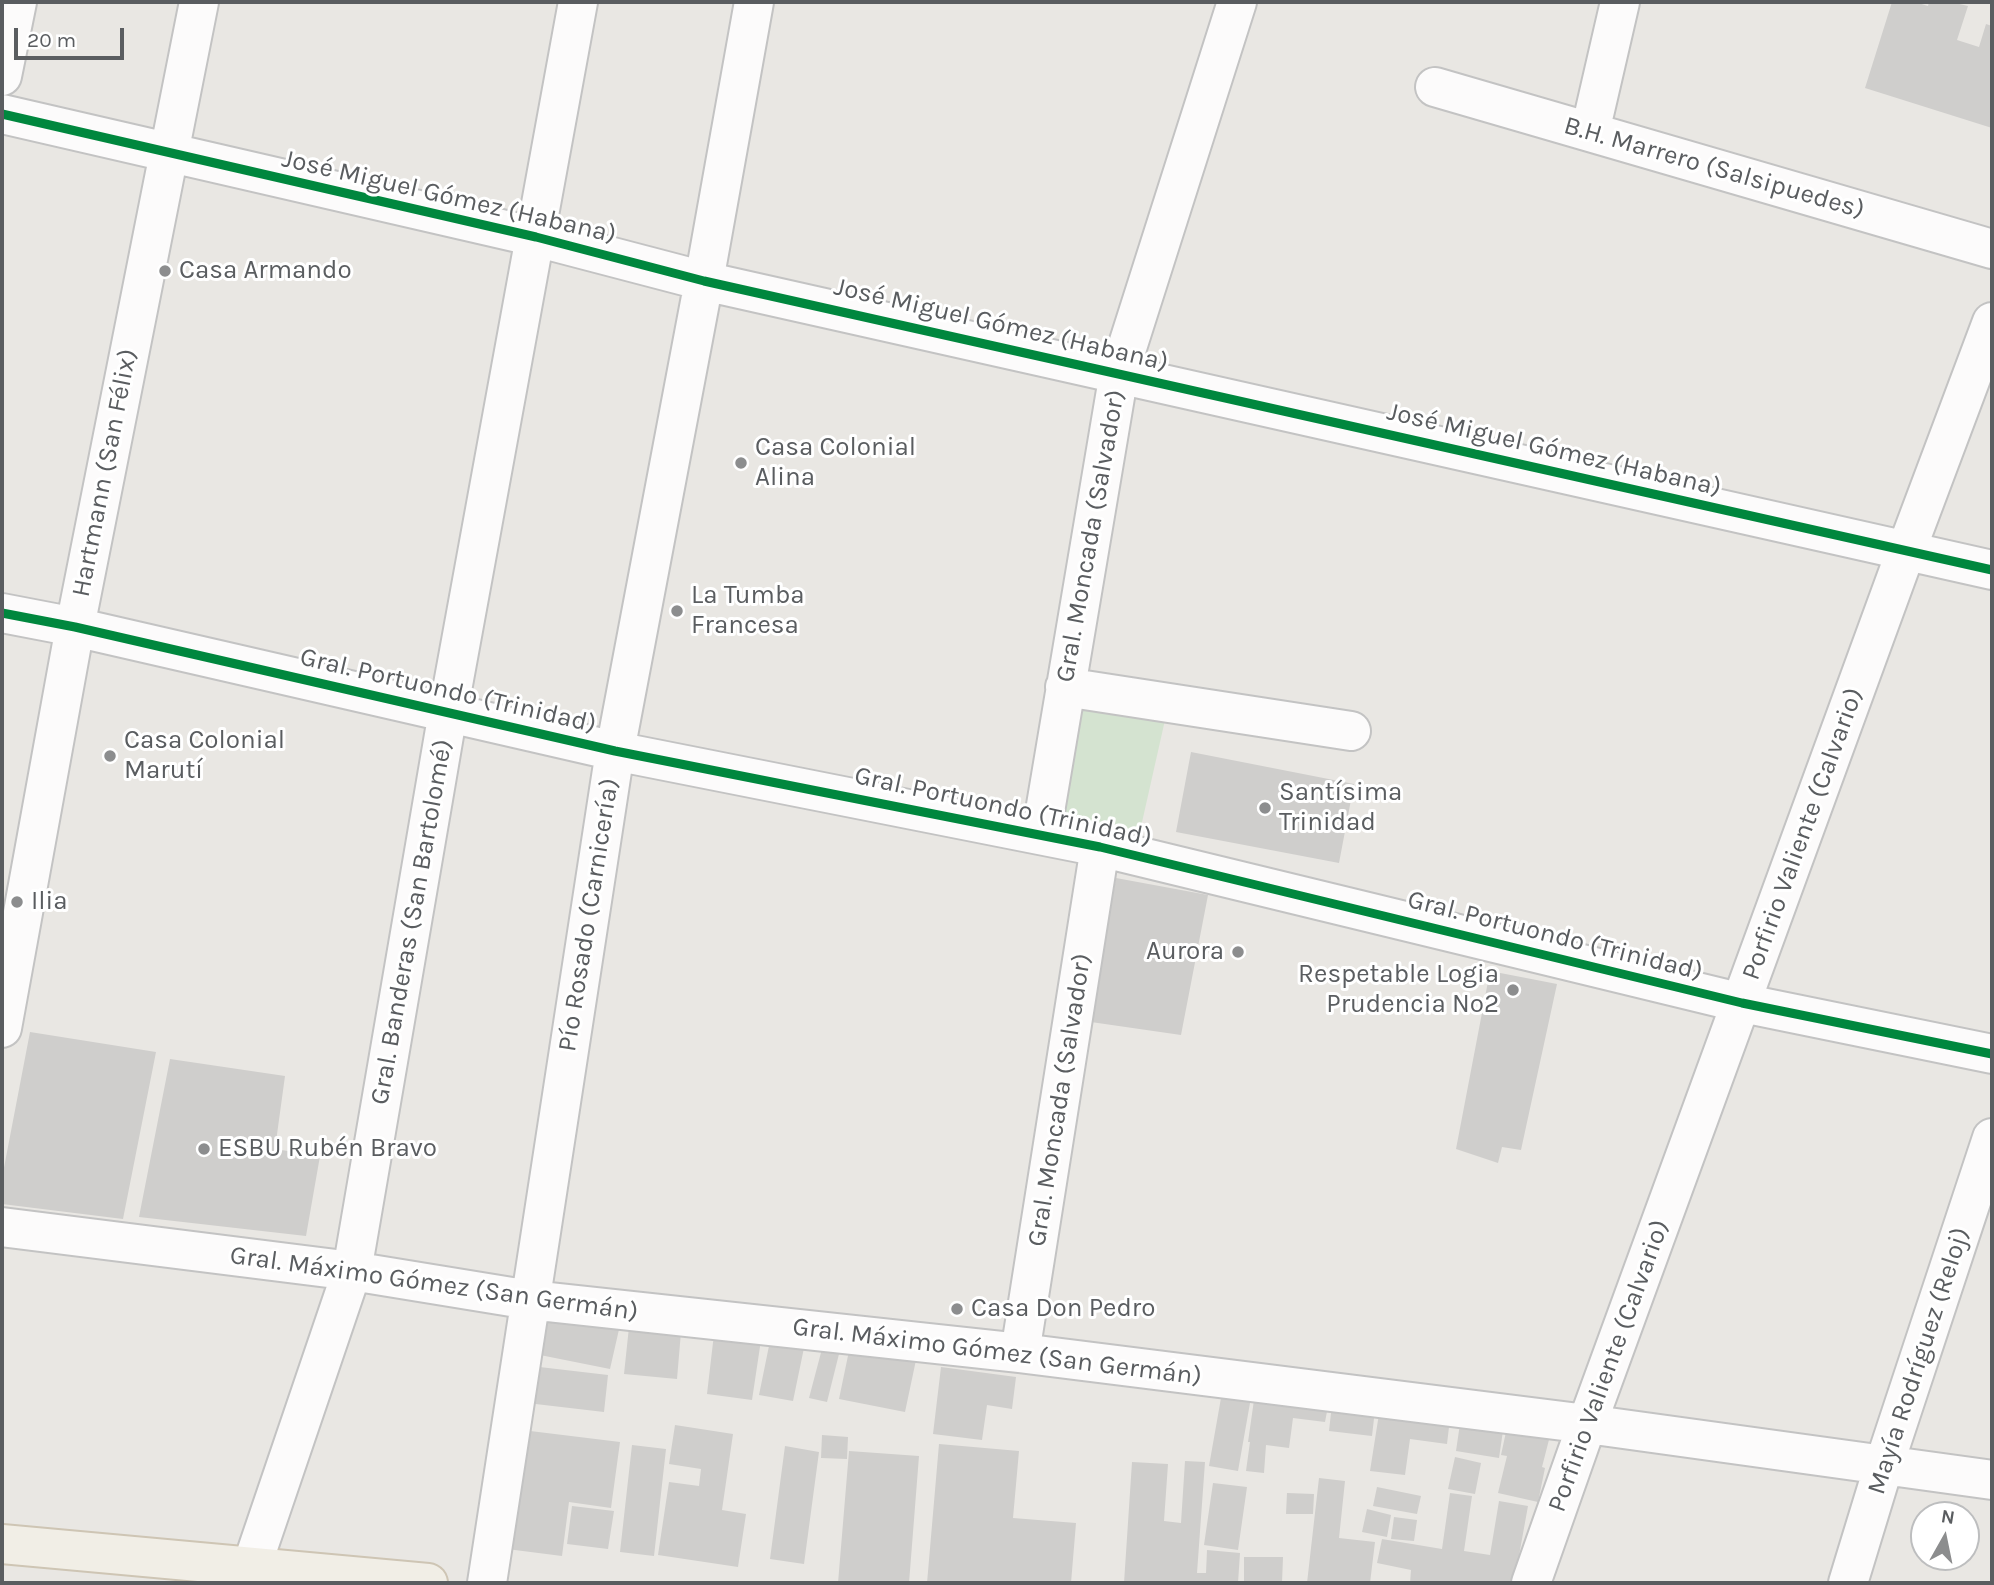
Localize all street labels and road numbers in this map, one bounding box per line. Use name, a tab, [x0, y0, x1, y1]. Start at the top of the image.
street label: B.H. Marrero (Salsipuedes)	[1560, 110, 1868, 226]
street label: José Miguel Gómez (Habana)	[279, 143, 619, 251]
street label: José Miguel Gómez (Habana)	[831, 271, 1171, 379]
street label: Hartmann (San Félix)	[66, 346, 144, 600]
street label: Gral. Moncada (Salvador)	[1050, 387, 1132, 685]
street label: José Miguel Gómez (Habana)	[1384, 396, 1724, 504]
street label: Gral. Portuondo (Trinidad)	[297, 642, 599, 740]
street label: Porfirio Valiente (Calvario)	[1736, 684, 1870, 984]
street label: Gral. Banderas (San Bartolomé)	[364, 737, 460, 1107]
street label: Gral. Portuondo (Trinidad)	[852, 760, 1154, 854]
street label: Pío Rosado (Carnicería)	[552, 776, 626, 1054]
street label: Gral. Portuondo (Trinidad)	[1404, 884, 1706, 988]
street label: Gral. Moncada (Salvador)	[1021, 951, 1099, 1249]
street label: Porfirio Valiente (Calvario)	[1542, 1216, 1676, 1516]
street label: Mayía Rodríguez (Reloj)	[1861, 1223, 1977, 1499]
street label: Gral. Máximo Gómez (San Germán)	[228, 1240, 640, 1328]
street label: Gral. Máximo Gómez (San Germán)	[791, 1311, 1203, 1393]

